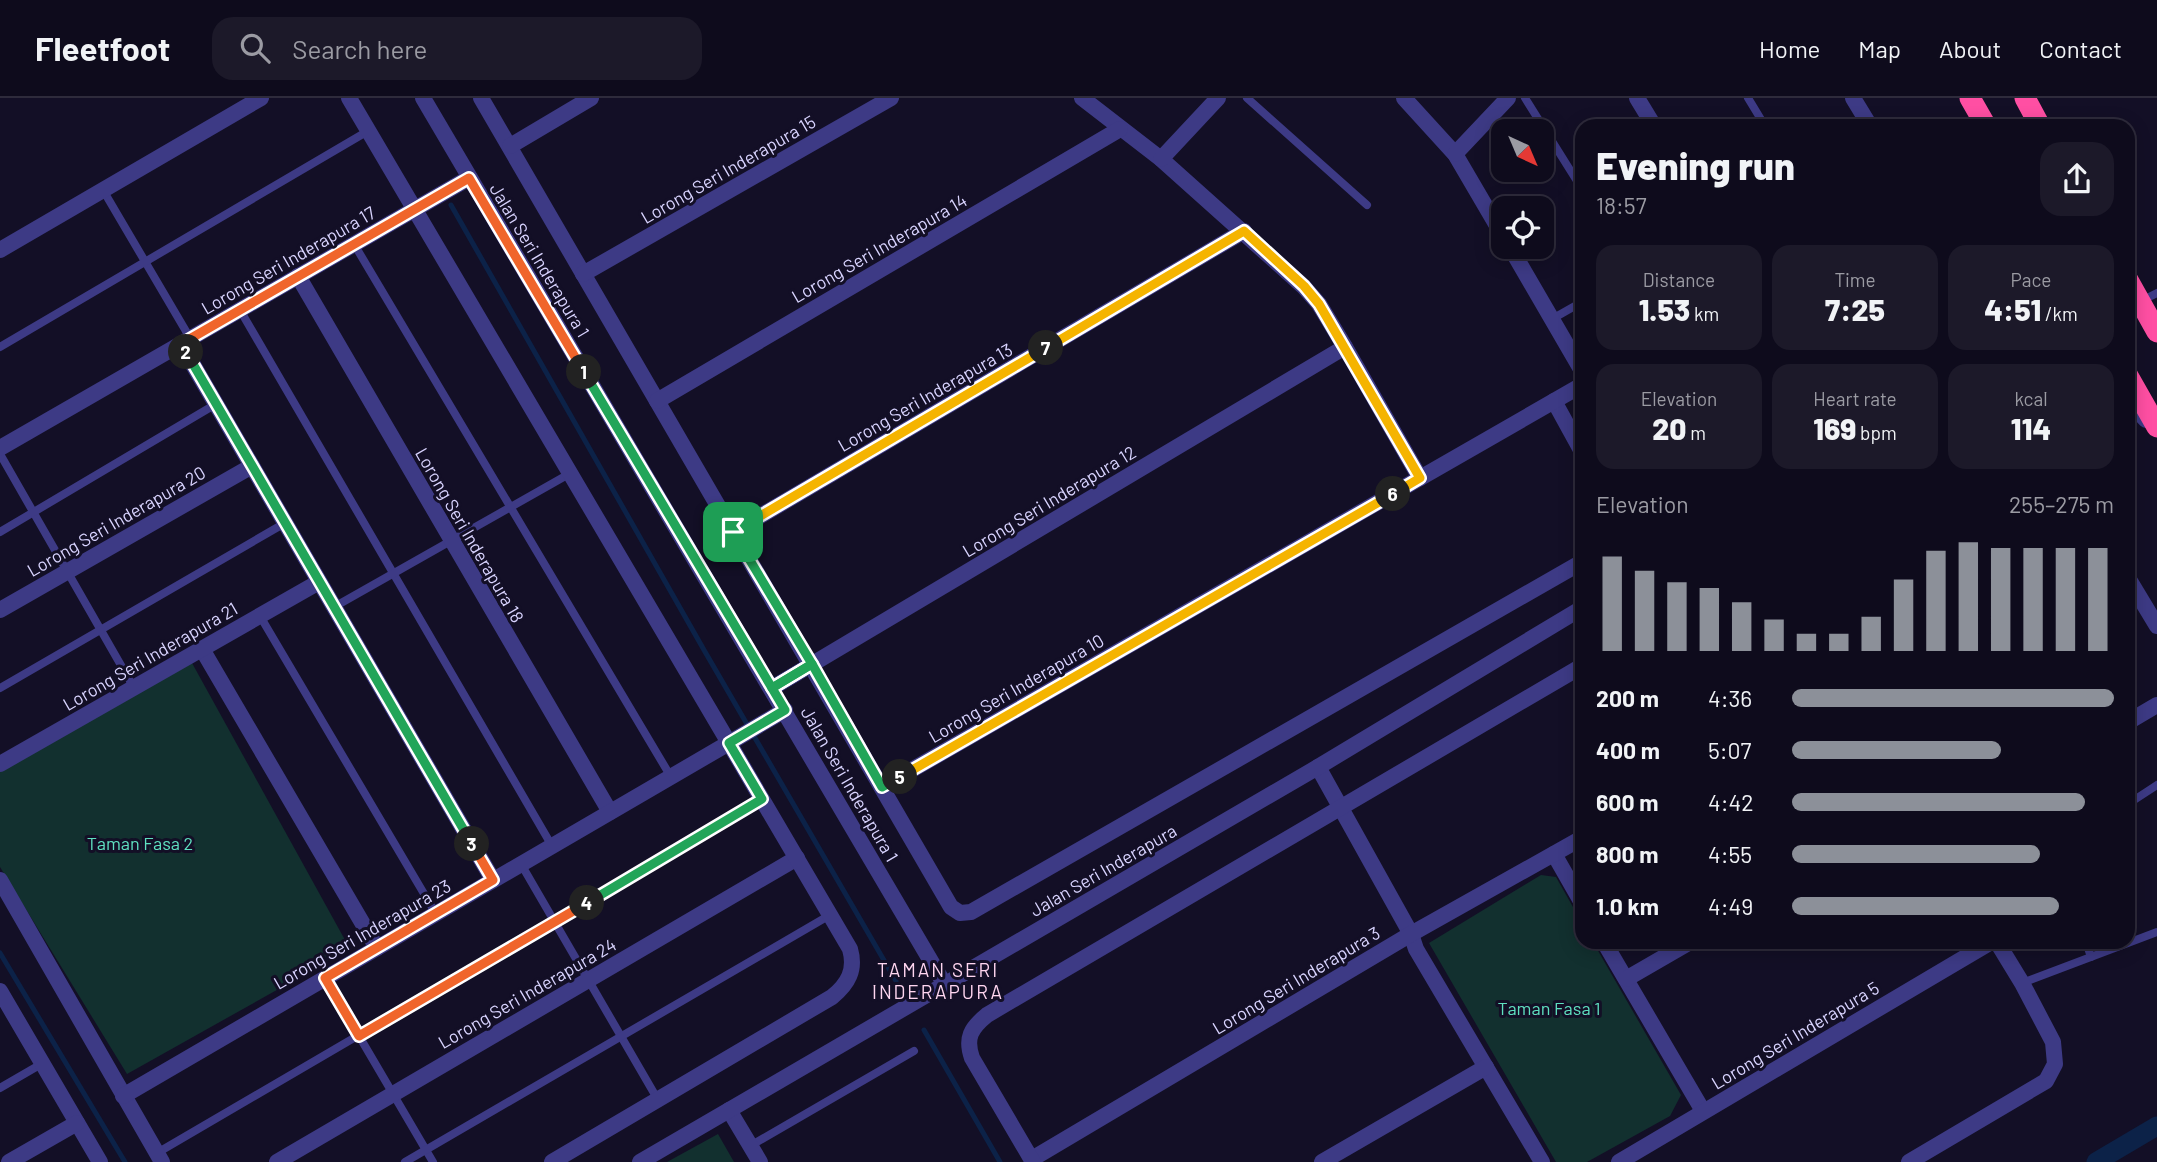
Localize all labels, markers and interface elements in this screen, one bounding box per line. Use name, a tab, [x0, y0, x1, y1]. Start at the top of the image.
search box	[212, 17, 702, 80]
text: Fleetfoot	[35, 28, 170, 68]
icon: search	[236, 29, 274, 67]
text: Search here	[292, 33, 427, 64]
text: Home	[1759, 34, 1820, 63]
text: Map	[1858, 34, 1901, 63]
text: About	[1939, 34, 2001, 63]
text: Contact	[2039, 34, 2122, 63]
street label: Lorong Seri Inderapura 15	[637, 110, 819, 228]
north arrow	[1491, 119, 1554, 182]
map controls	[1491, 119, 1554, 259]
text: Evening run	[1596, 142, 1795, 188]
button: share	[2040, 142, 2114, 216]
street label: Jalan Seri Inderapura 1	[485, 179, 595, 341]
street label: Lorong Seri Inderapura 14	[788, 189, 970, 307]
text: 18:57	[1596, 191, 1647, 219]
button: locate	[1491, 196, 1554, 259]
street label: Lorong Seri Inderapura 17	[197, 201, 379, 319]
text: Distance	[1643, 268, 1715, 291]
text: Time	[1834, 268, 1876, 291]
text: Pace	[2011, 268, 2051, 291]
text: 1.53	[1639, 291, 1690, 327]
text: 7:25	[1825, 291, 1885, 327]
text: 4:51	[1984, 291, 2041, 327]
text: km	[1690, 302, 1719, 325]
text: /km	[2041, 302, 2078, 325]
pin: 7	[1028, 330, 1064, 366]
pin: 2	[168, 334, 204, 370]
text: 7	[1041, 336, 1050, 359]
street label: Lorong Seri Inderapura 13	[834, 338, 1016, 456]
text: 2	[180, 340, 191, 363]
pin: 1	[566, 354, 602, 390]
text: 1	[580, 360, 587, 383]
text: Elevation	[1641, 387, 1717, 410]
text: Heart rate	[1813, 387, 1897, 410]
text: kcal	[2014, 387, 2048, 410]
text: 20	[1652, 410, 1686, 446]
text: 169	[1813, 410, 1856, 446]
text: 114	[2011, 410, 2051, 446]
text: m	[1686, 421, 1706, 444]
text: bpm	[1856, 421, 1897, 444]
street label: Lorong Seri Inderapura 12	[958, 441, 1140, 561]
street label: Lorong Seri Inderapura 18	[411, 444, 529, 626]
street label: Lorong Seri Inderapura 20	[23, 461, 209, 581]
pin: 6	[1376, 476, 1410, 512]
text: 6	[1387, 482, 1398, 505]
text: Elevation	[1596, 490, 1689, 518]
text: 255–275 m	[2009, 490, 2114, 518]
pin	[703, 502, 763, 562]
icon: arrive	[714, 513, 752, 551]
street label: Lorong Seri Inderapura 21	[59, 597, 241, 715]
street label: Lorong Seri Inderapura 10	[924, 629, 1108, 747]
text: 200 m	[1596, 684, 1659, 712]
text: 4:36	[1708, 684, 1752, 712]
street label: Jalan Seri Inderapura 1	[797, 702, 903, 866]
text: 400 m	[1596, 736, 1660, 764]
text: 5:07	[1708, 736, 1752, 764]
pin: 5	[883, 760, 918, 794]
text: 5	[894, 765, 905, 788]
text: 600 m	[1596, 788, 1658, 816]
text: 4:42	[1708, 788, 1753, 816]
street label: Jalan Seri Inderapura	[1026, 819, 1180, 921]
pin: 3	[454, 826, 490, 862]
park label: Taman Fasa 2	[87, 832, 193, 854]
text: 3	[466, 832, 477, 855]
text: 800 m	[1596, 840, 1658, 868]
text: 4:55	[1708, 840, 1752, 868]
street label: Lorong Seri Inderapura 23	[269, 874, 455, 994]
pin: 4	[570, 886, 604, 920]
text: 4	[581, 891, 592, 914]
text: 1.0 km	[1596, 892, 1659, 920]
text: 4:49	[1708, 892, 1753, 920]
street label: Lorong Seri Inderapura 3	[1208, 921, 1384, 1039]
street label: Lorong Seri Inderapura 24	[434, 933, 620, 1053]
district label: TAMAN SERI INDERAPURA	[872, 958, 1004, 1003]
street label: Lorong Seri Inderapura 5	[1707, 976, 1883, 1094]
park label: Taman Fasa 1	[1497, 997, 1601, 1019]

